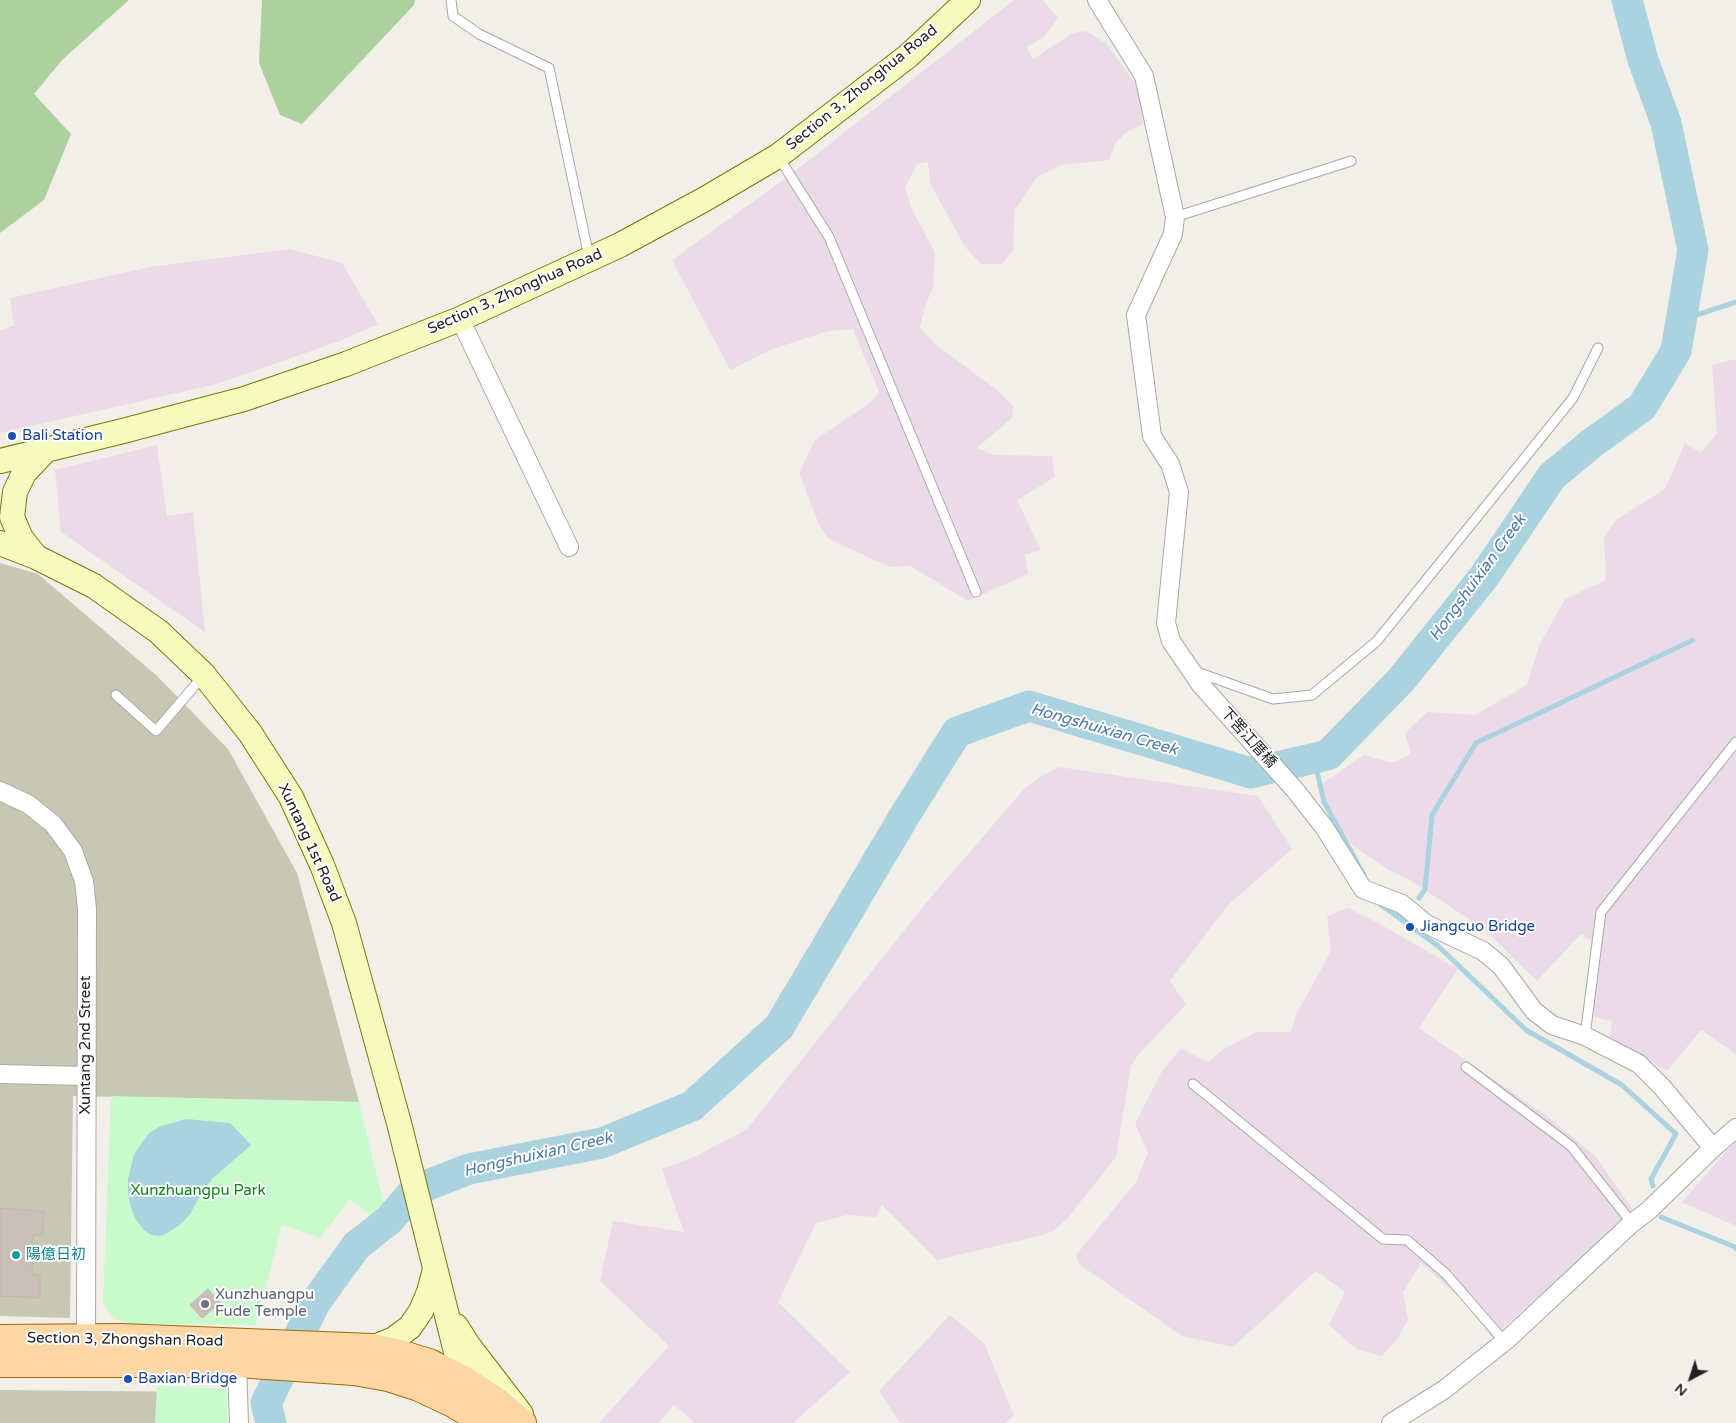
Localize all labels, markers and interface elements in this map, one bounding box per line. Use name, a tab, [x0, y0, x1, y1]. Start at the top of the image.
street label: Section 3, Zhonghua Road	[783, 21, 941, 155]
street label: Section 3, Zhonghua Road	[425, 245, 605, 339]
place label: Bali Station	[22, 427, 103, 445]
marker: Bali Station	[6, 430, 18, 442]
water label: Hongshuixian Creek	[1426, 511, 1530, 645]
water label: Hongshuixian Creek	[1028, 700, 1180, 760]
street label: 下罟江厝橋	[1216, 704, 1280, 772]
street label: Xuntang 1st Road	[274, 781, 344, 905]
place label: Jiangcuo Bridge	[1420, 918, 1535, 936]
marker: Jiangcuo Bridge	[1404, 921, 1416, 933]
street label: Xuntang 2nd Street	[77, 975, 95, 1115]
water label: Hongshuixian Creek	[462, 1129, 614, 1181]
park label: Xunzhuangpu Park	[130, 1182, 266, 1200]
place label: 陽億日初	[26, 1246, 86, 1264]
marker: 陽億日初	[10, 1249, 22, 1261]
place label: Xunzhuangpu Fude Temple	[215, 1286, 314, 1321]
marker: Xunzhuangpu Fude Temple	[199, 1298, 211, 1310]
street label: Section 3, Zhongshan Road	[27, 1329, 223, 1351]
north arrow	[1666, 1353, 1716, 1403]
place label: Baxian Bridge	[138, 1370, 237, 1388]
marker: Baxian Bridge	[122, 1373, 134, 1385]
text: N	[1671, 1380, 1691, 1400]

